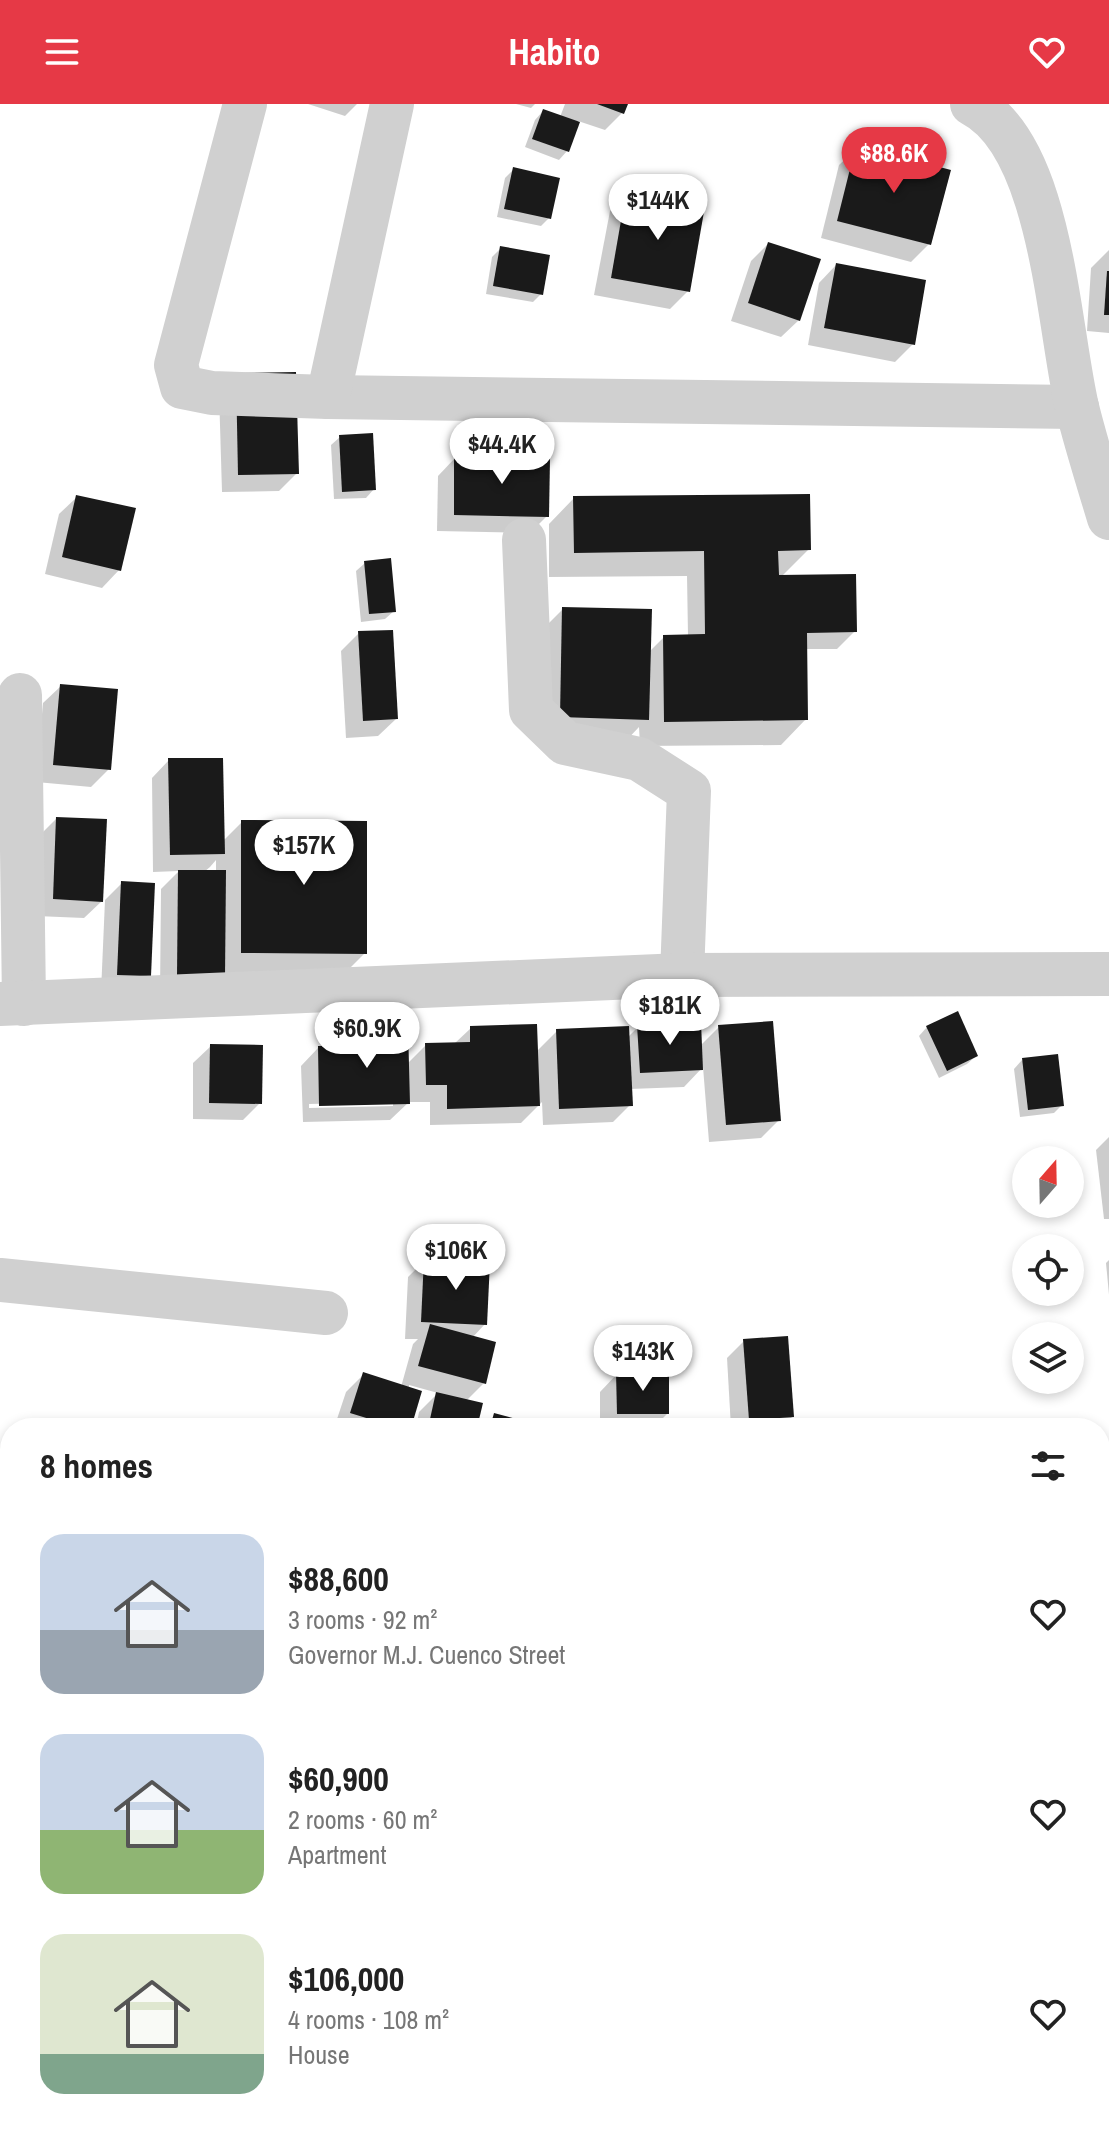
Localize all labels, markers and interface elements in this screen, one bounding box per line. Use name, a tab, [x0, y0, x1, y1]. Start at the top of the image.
text: Habito	[509, 28, 600, 76]
icon: menu	[40, 30, 84, 74]
icon: heart	[1025, 30, 1069, 74]
pin: $88.6K	[829, 127, 959, 195]
text: $88.6K	[860, 135, 928, 170]
pin: $144K	[602, 174, 714, 242]
text: $144K	[627, 182, 689, 217]
pin: $44.4K	[437, 418, 567, 486]
text: $44.4K	[468, 426, 536, 461]
pin: $157K	[248, 819, 360, 887]
text: $157K	[273, 827, 335, 862]
pin: $181K	[614, 979, 726, 1047]
text: $181K	[639, 987, 701, 1022]
pin: $60.9K	[302, 1002, 432, 1070]
text: $60.9K	[333, 1010, 401, 1045]
north arrow	[1012, 1146, 1084, 1218]
map controls	[1012, 1146, 1084, 1394]
pin: $106K	[400, 1224, 512, 1292]
text: $106K	[425, 1232, 487, 1267]
button: locate	[1012, 1234, 1084, 1306]
button: layers	[1012, 1322, 1084, 1394]
pin: $143K	[587, 1325, 699, 1393]
text: $143K	[612, 1333, 674, 1368]
text: 8 homes	[40, 1443, 153, 1489]
icon: filters	[1026, 1444, 1070, 1488]
text: $88,600	[288, 1556, 389, 1602]
icon: home	[104, 1566, 200, 1662]
icon: heart	[1026, 1592, 1070, 1636]
text: 3 rooms · 92 m²	[288, 1602, 437, 1637]
text: Governor M.J. Cuenco Street	[288, 1637, 565, 1672]
text: $60,900	[288, 1756, 389, 1802]
icon: home	[104, 1766, 200, 1862]
icon: heart	[1026, 1792, 1070, 1836]
text: 2 rooms · 60 m²	[288, 1802, 437, 1837]
text: Apartment	[288, 1837, 386, 1872]
text: $106,000	[288, 1956, 404, 2002]
icon: home	[104, 1966, 200, 2062]
icon: heart	[1026, 1992, 1070, 2036]
text: 4 rooms · 108 m²	[288, 2002, 449, 2037]
text: House	[288, 2037, 350, 2072]

